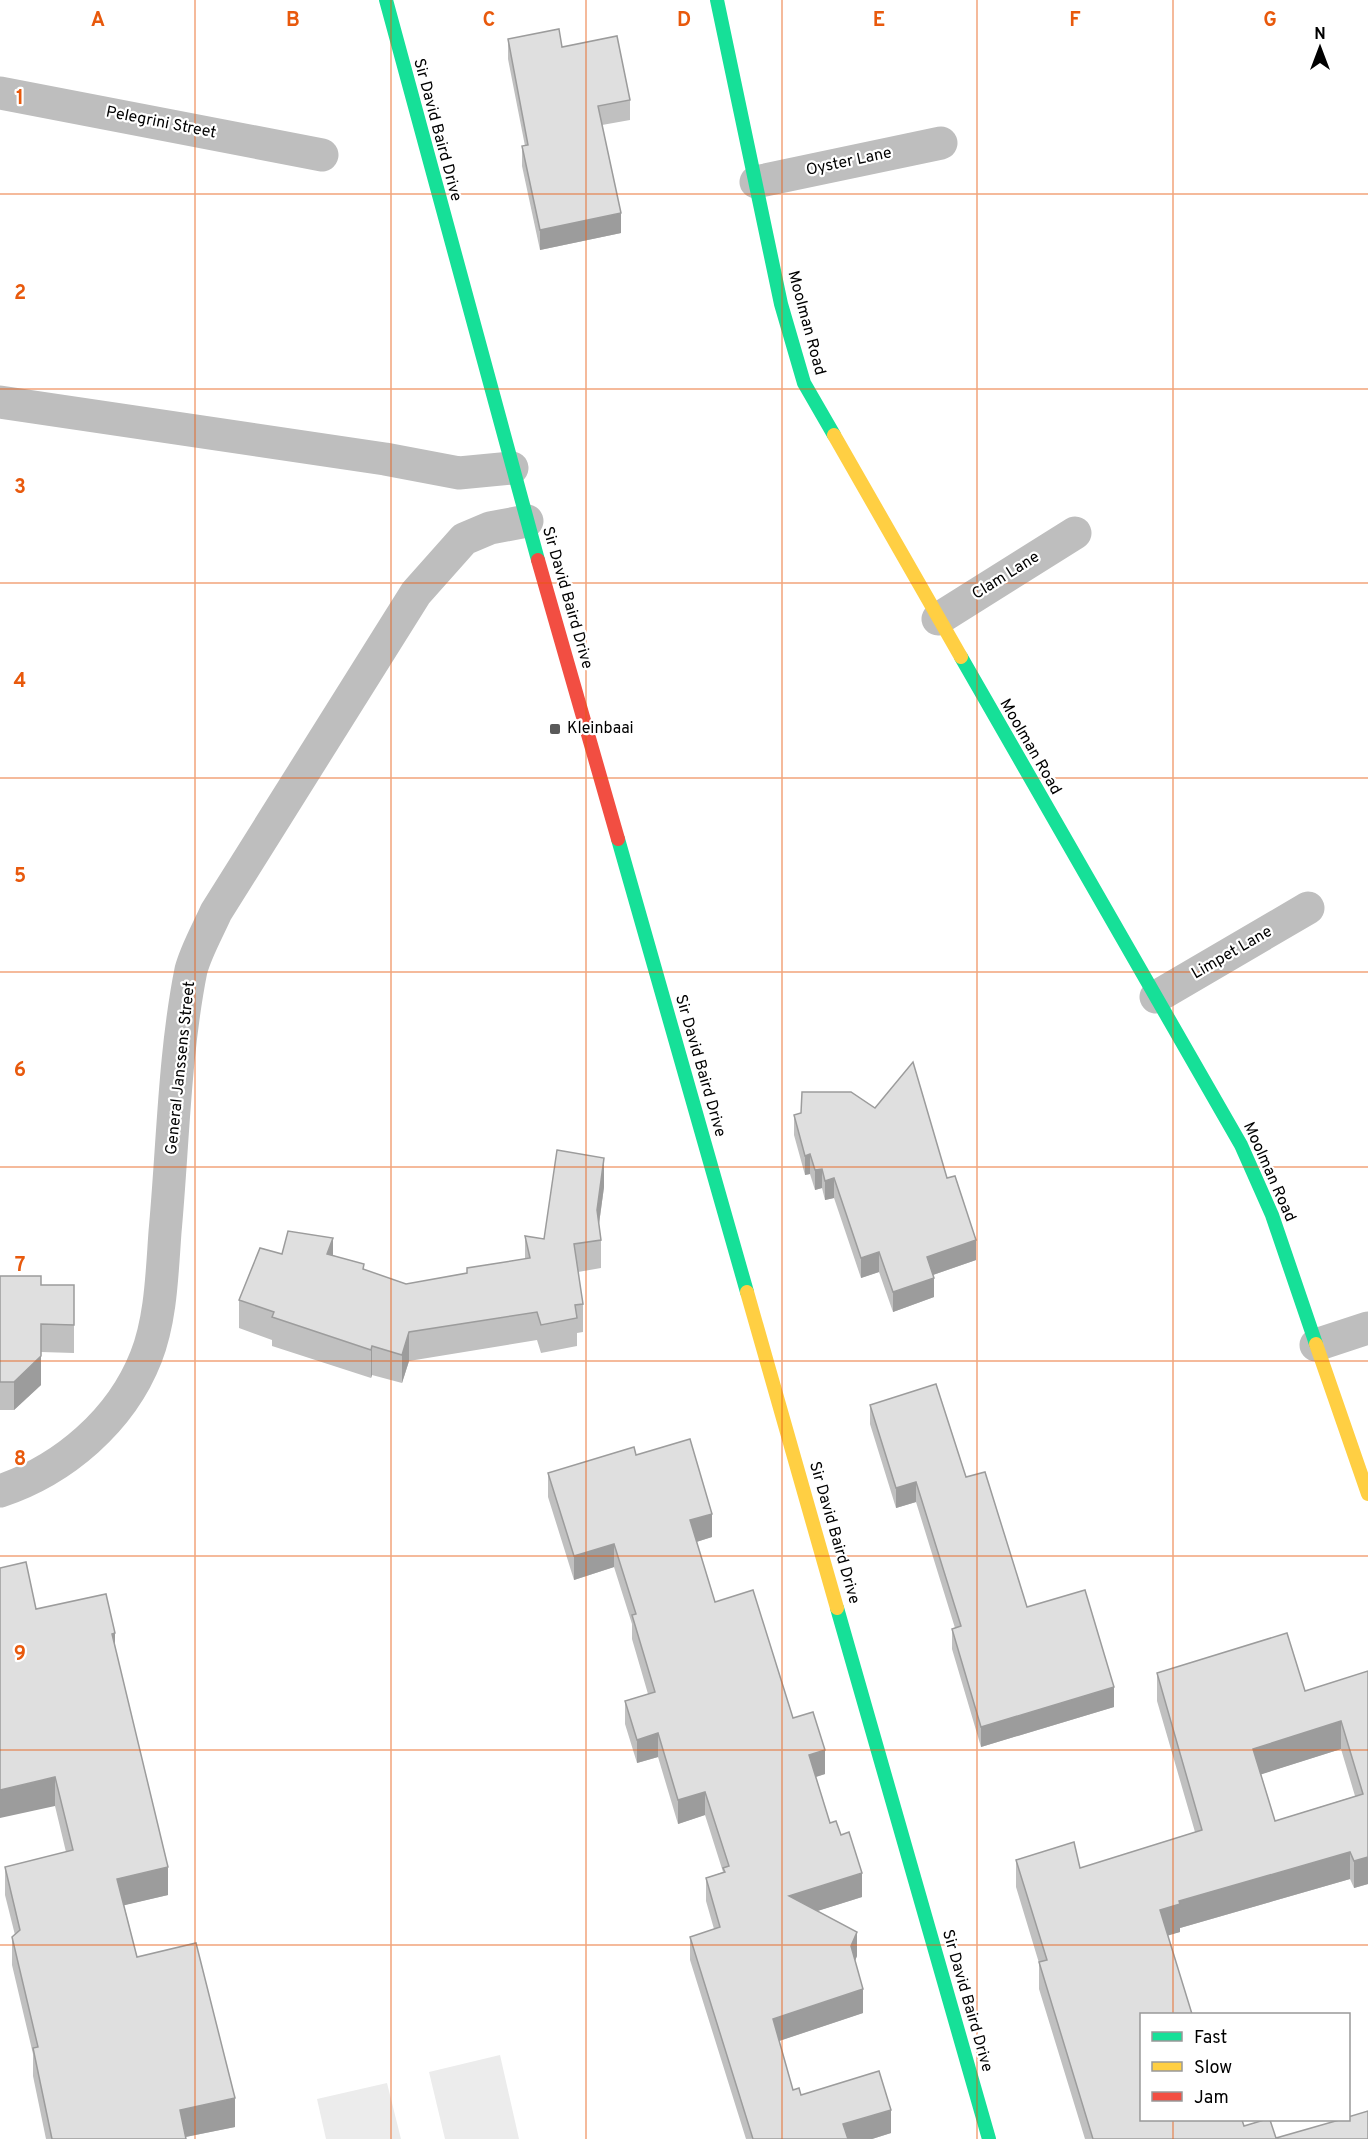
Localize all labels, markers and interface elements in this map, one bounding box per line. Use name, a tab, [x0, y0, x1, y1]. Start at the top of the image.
text: A	[91, 8, 105, 34]
text: B	[286, 8, 300, 34]
text: C	[483, 8, 495, 34]
text: D	[677, 8, 691, 34]
text: E	[873, 8, 885, 34]
text: F	[1069, 8, 1081, 34]
text: G	[1263, 8, 1277, 34]
north arrow	[1290, 18, 1350, 78]
text: N	[1314, 25, 1326, 45]
street label: Sir David Baird Drive	[408, 56, 466, 204]
text: 1	[16, 86, 24, 112]
street label: Pelegrini Street	[104, 102, 218, 144]
street label: Oyster Lane	[804, 143, 894, 181]
street label: Moolman Road	[782, 269, 830, 377]
text: 2	[14, 281, 26, 307]
text: 3	[14, 475, 26, 501]
street label: Sir David Baird Drive	[537, 524, 597, 672]
street label: Clam Lane	[969, 547, 1043, 605]
text: 4	[14, 669, 26, 695]
street label: Moolman Road	[995, 696, 1065, 798]
place label: Kleinbaai	[567, 719, 634, 739]
marker: Kleinbaai	[548, 722, 562, 736]
text: 5	[14, 864, 26, 890]
street label: Limpet Lane	[1188, 922, 1276, 984]
street label: General Janssens Street	[162, 980, 200, 1156]
street label: Sir David Baird Drive	[670, 992, 730, 1140]
text: 6	[14, 1058, 26, 1084]
street label: Moolman Road	[1238, 1119, 1300, 1225]
text: 7	[15, 1253, 25, 1279]
text: 8	[14, 1447, 26, 1473]
street label: Sir David Baird Drive	[804, 1459, 864, 1607]
text: 9	[14, 1642, 26, 1668]
street label: Sir David Baird Drive	[937, 1927, 997, 2075]
legend	[1140, 2013, 1350, 2121]
text: Fast	[1194, 2027, 1227, 2050]
text: Slow	[1194, 2057, 1232, 2080]
text: Jam	[1194, 2087, 1229, 2110]

